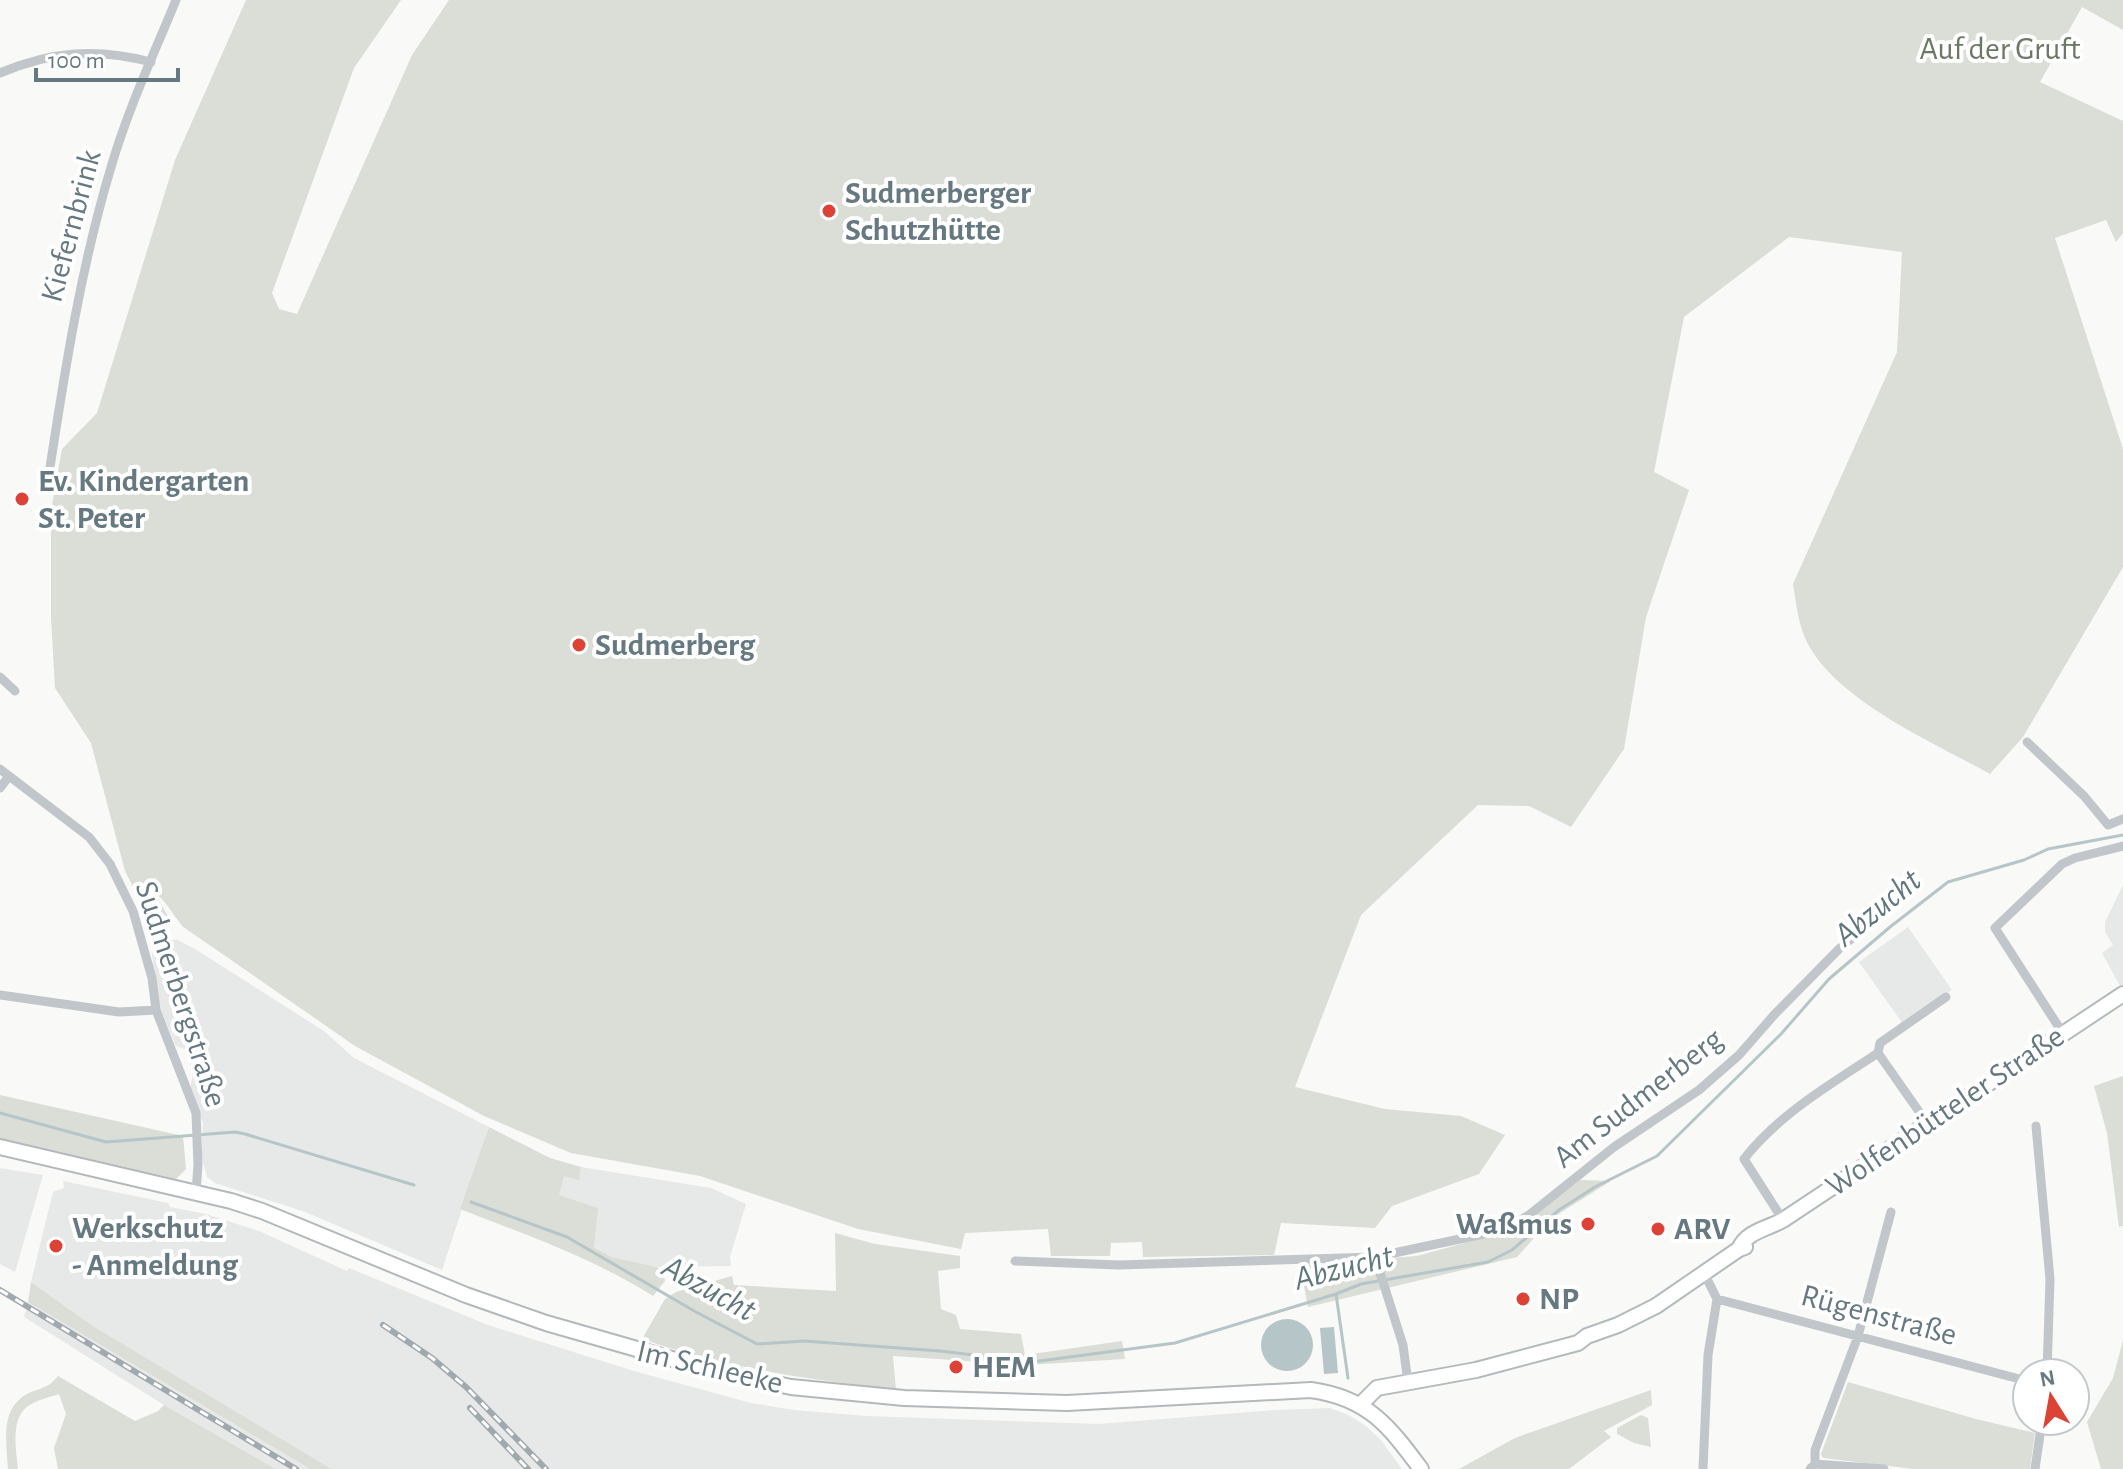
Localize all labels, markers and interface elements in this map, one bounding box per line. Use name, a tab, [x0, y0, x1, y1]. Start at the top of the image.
scale bar	[36, 32, 178, 82]
park label: Auf der Gruft	[1920, 33, 2080, 65]
text: 100 m	[48, 49, 105, 73]
street label: Kiefernbrink	[35, 146, 107, 306]
place label: Sudmerberger Schutzhütte	[845, 177, 1031, 246]
marker: Sudmerberger Schutzhütte	[820, 202, 838, 220]
place label: Ev. Kindergarten St. Peter	[38, 465, 250, 534]
marker: Ev. Kindergarten St. Peter	[13, 490, 31, 508]
place label: Sudmerberg	[595, 629, 756, 661]
marker: Sudmerberg	[570, 636, 588, 654]
water label: Abzucht	[1827, 862, 1929, 954]
street label: Sudmerbergstraße	[129, 877, 233, 1111]
street label: Wolfenbütteler Straße	[1820, 1020, 2070, 1202]
street label: Am Sudmerberg	[1547, 1022, 1729, 1174]
place label: Waßmus	[1456, 1208, 1572, 1240]
place label: Werkschutz - Anmeldung	[72, 1212, 239, 1281]
place label: ARV	[1674, 1213, 1730, 1245]
marker: Waßmus	[1579, 1215, 1597, 1233]
marker: ARV	[1649, 1220, 1667, 1238]
marker: Werkschutz - Anmeldung	[47, 1237, 65, 1255]
water label: Abzucht	[1290, 1239, 1398, 1297]
water label: Abzucht	[656, 1249, 762, 1329]
street label: Rügenstraße	[1798, 1279, 1960, 1351]
place label: NP	[1539, 1283, 1579, 1315]
marker: NP	[1514, 1290, 1532, 1308]
street label: Im Schleeke	[634, 1335, 786, 1399]
place label: HEM	[972, 1351, 1036, 1383]
north arrow	[2011, 1357, 2091, 1437]
marker: HEM	[947, 1358, 965, 1376]
text: N	[2038, 1366, 2057, 1391]

